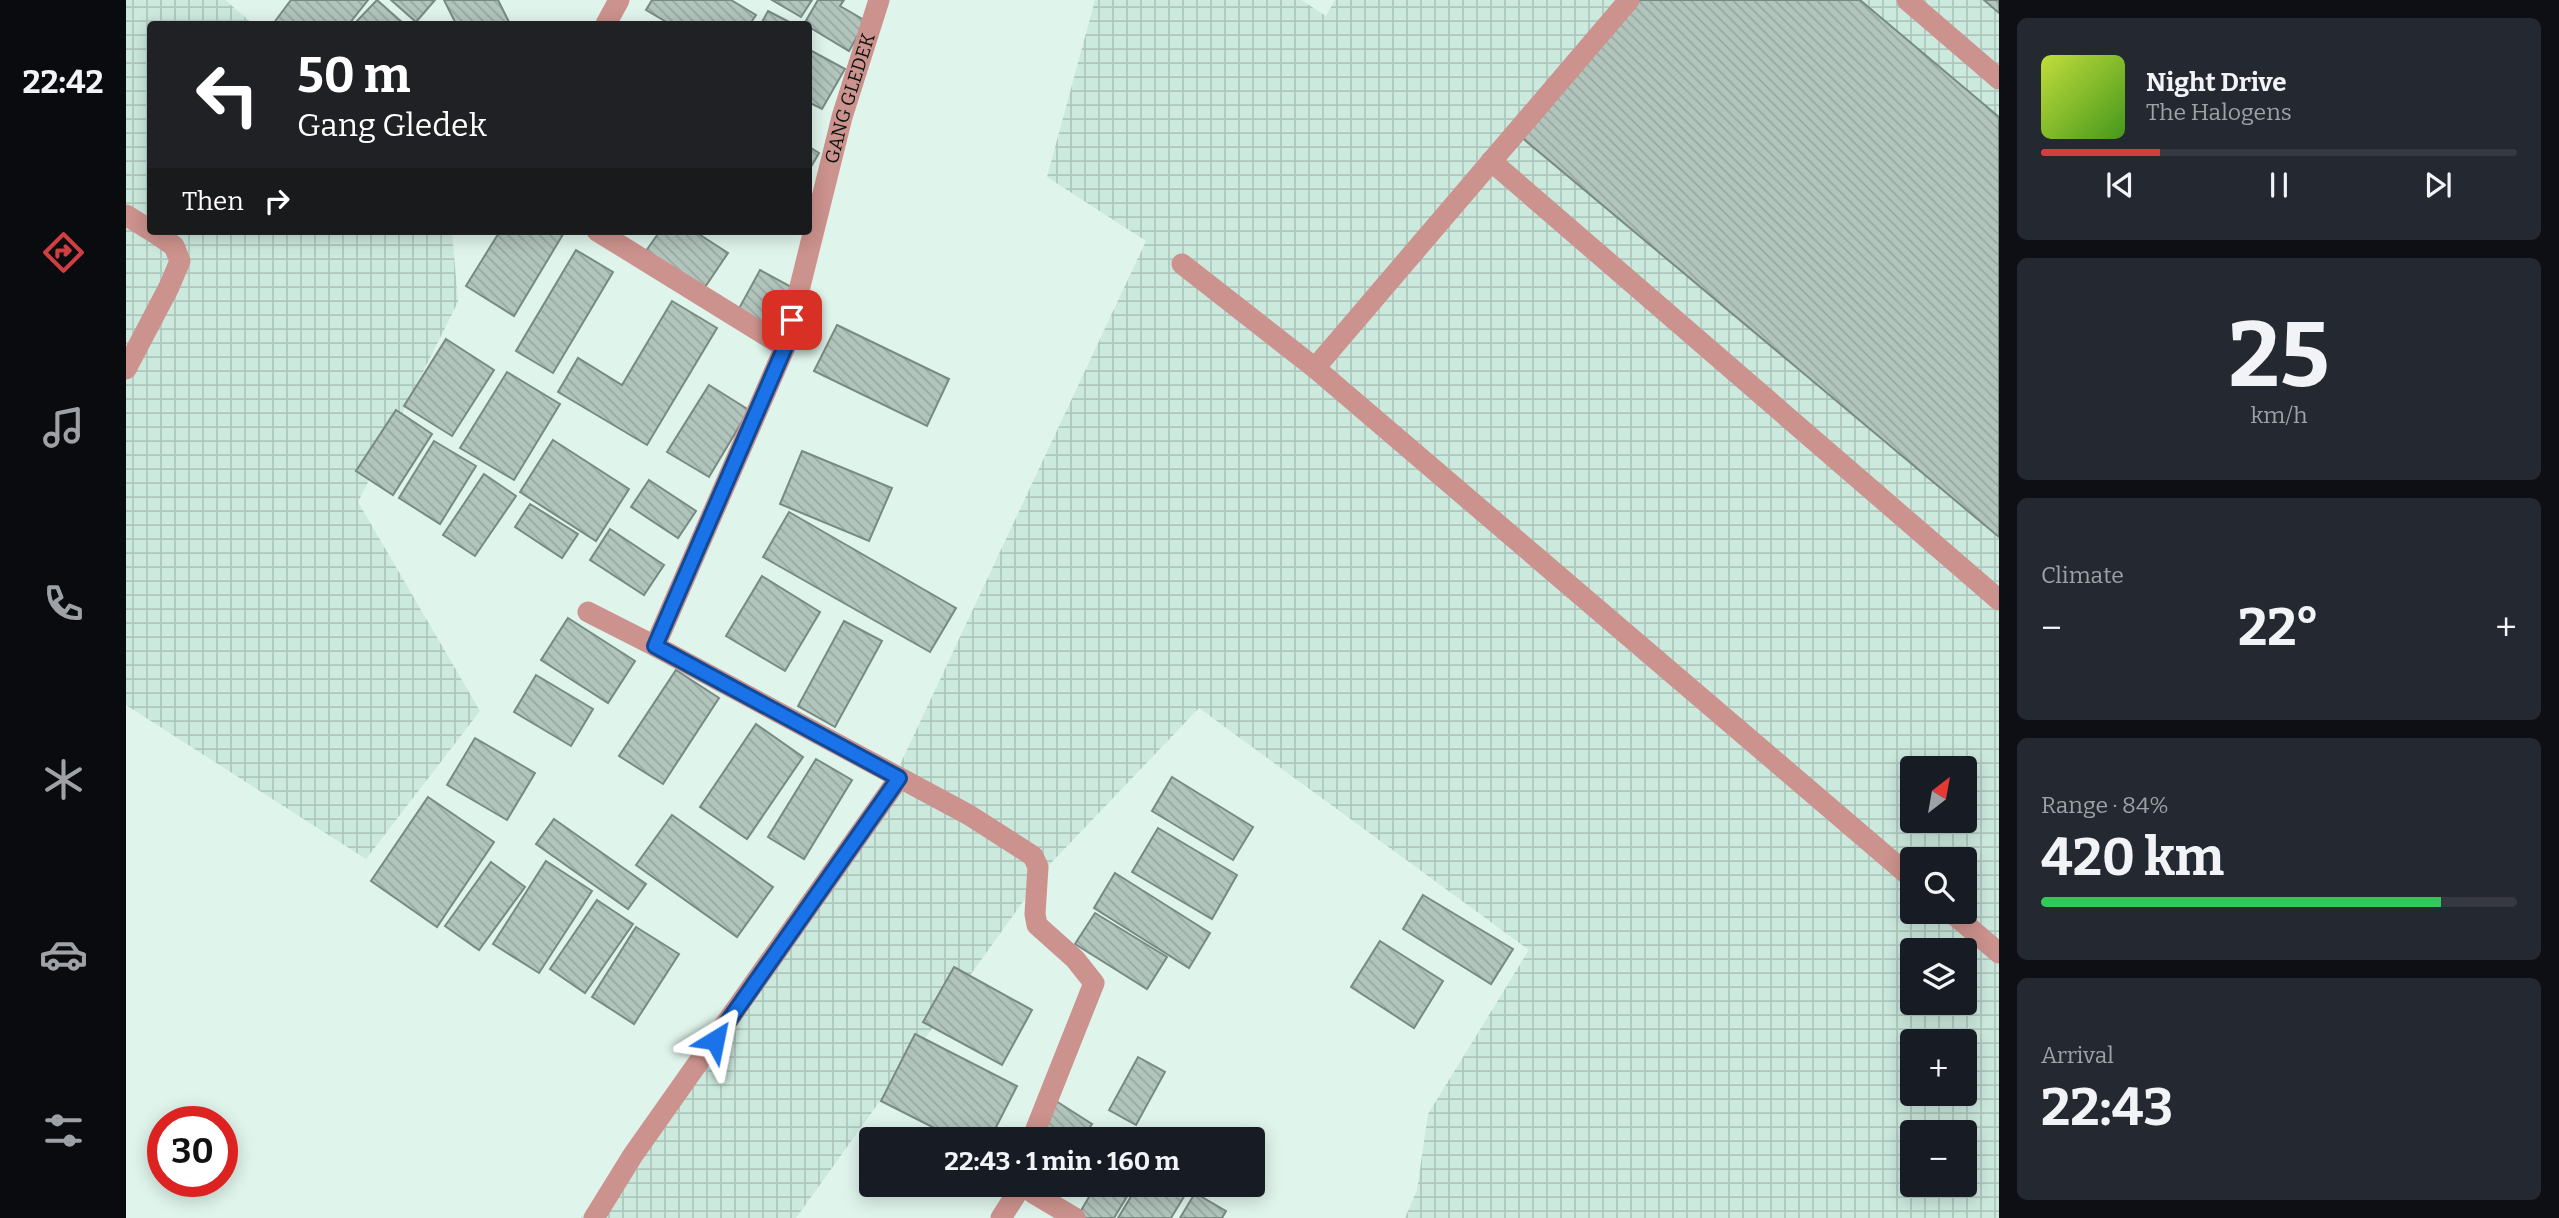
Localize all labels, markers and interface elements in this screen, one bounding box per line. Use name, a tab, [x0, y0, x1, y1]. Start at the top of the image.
street label: GANG GLEDEK	[819, 30, 879, 166]
text: 50 m	[297, 46, 410, 105]
icon: left	[182, 49, 273, 140]
text: 22:42	[23, 63, 104, 101]
text: Night Drive	[2146, 67, 2287, 98]
text: The Halogens	[2146, 98, 2292, 126]
text: Gang Gledek	[297, 106, 487, 144]
icon: previous	[2101, 166, 2139, 204]
icon: pause	[2260, 166, 2298, 204]
icon: next	[2419, 166, 2457, 204]
icon: right	[258, 182, 296, 220]
text: Then	[182, 186, 244, 217]
icon: directions	[39, 228, 88, 277]
pin	[762, 290, 822, 350]
icon: arrive	[773, 301, 811, 339]
text: 25	[2228, 301, 2330, 410]
text: km/h	[2251, 401, 2307, 429]
icon: music	[39, 403, 88, 452]
text: Climate	[2041, 561, 2124, 589]
icon: phone	[39, 579, 88, 628]
text: 22°	[2238, 596, 2319, 659]
text: −	[2041, 605, 2062, 651]
text: +	[2495, 605, 2517, 651]
icon: climate	[39, 755, 88, 804]
north arrow	[1900, 756, 1978, 833]
map controls	[1900, 756, 1977, 1197]
text: Range · 84%	[2041, 791, 2169, 819]
text: 420 km	[2041, 826, 2224, 889]
button: search	[1900, 847, 1977, 924]
icon: car	[39, 930, 88, 979]
button: layers	[1900, 938, 1977, 1015]
position arrow	[678, 1003, 752, 1077]
button: +	[1900, 1029, 1977, 1106]
text: Arrival	[2041, 1041, 2114, 1069]
text: 22:43	[2041, 1076, 2173, 1139]
icon: filters	[39, 1106, 88, 1155]
speed limit sign: 30	[147, 1106, 238, 1197]
button: −	[1900, 1120, 1977, 1197]
text: 22:43 · 1 min · 160 m	[944, 1146, 1180, 1177]

